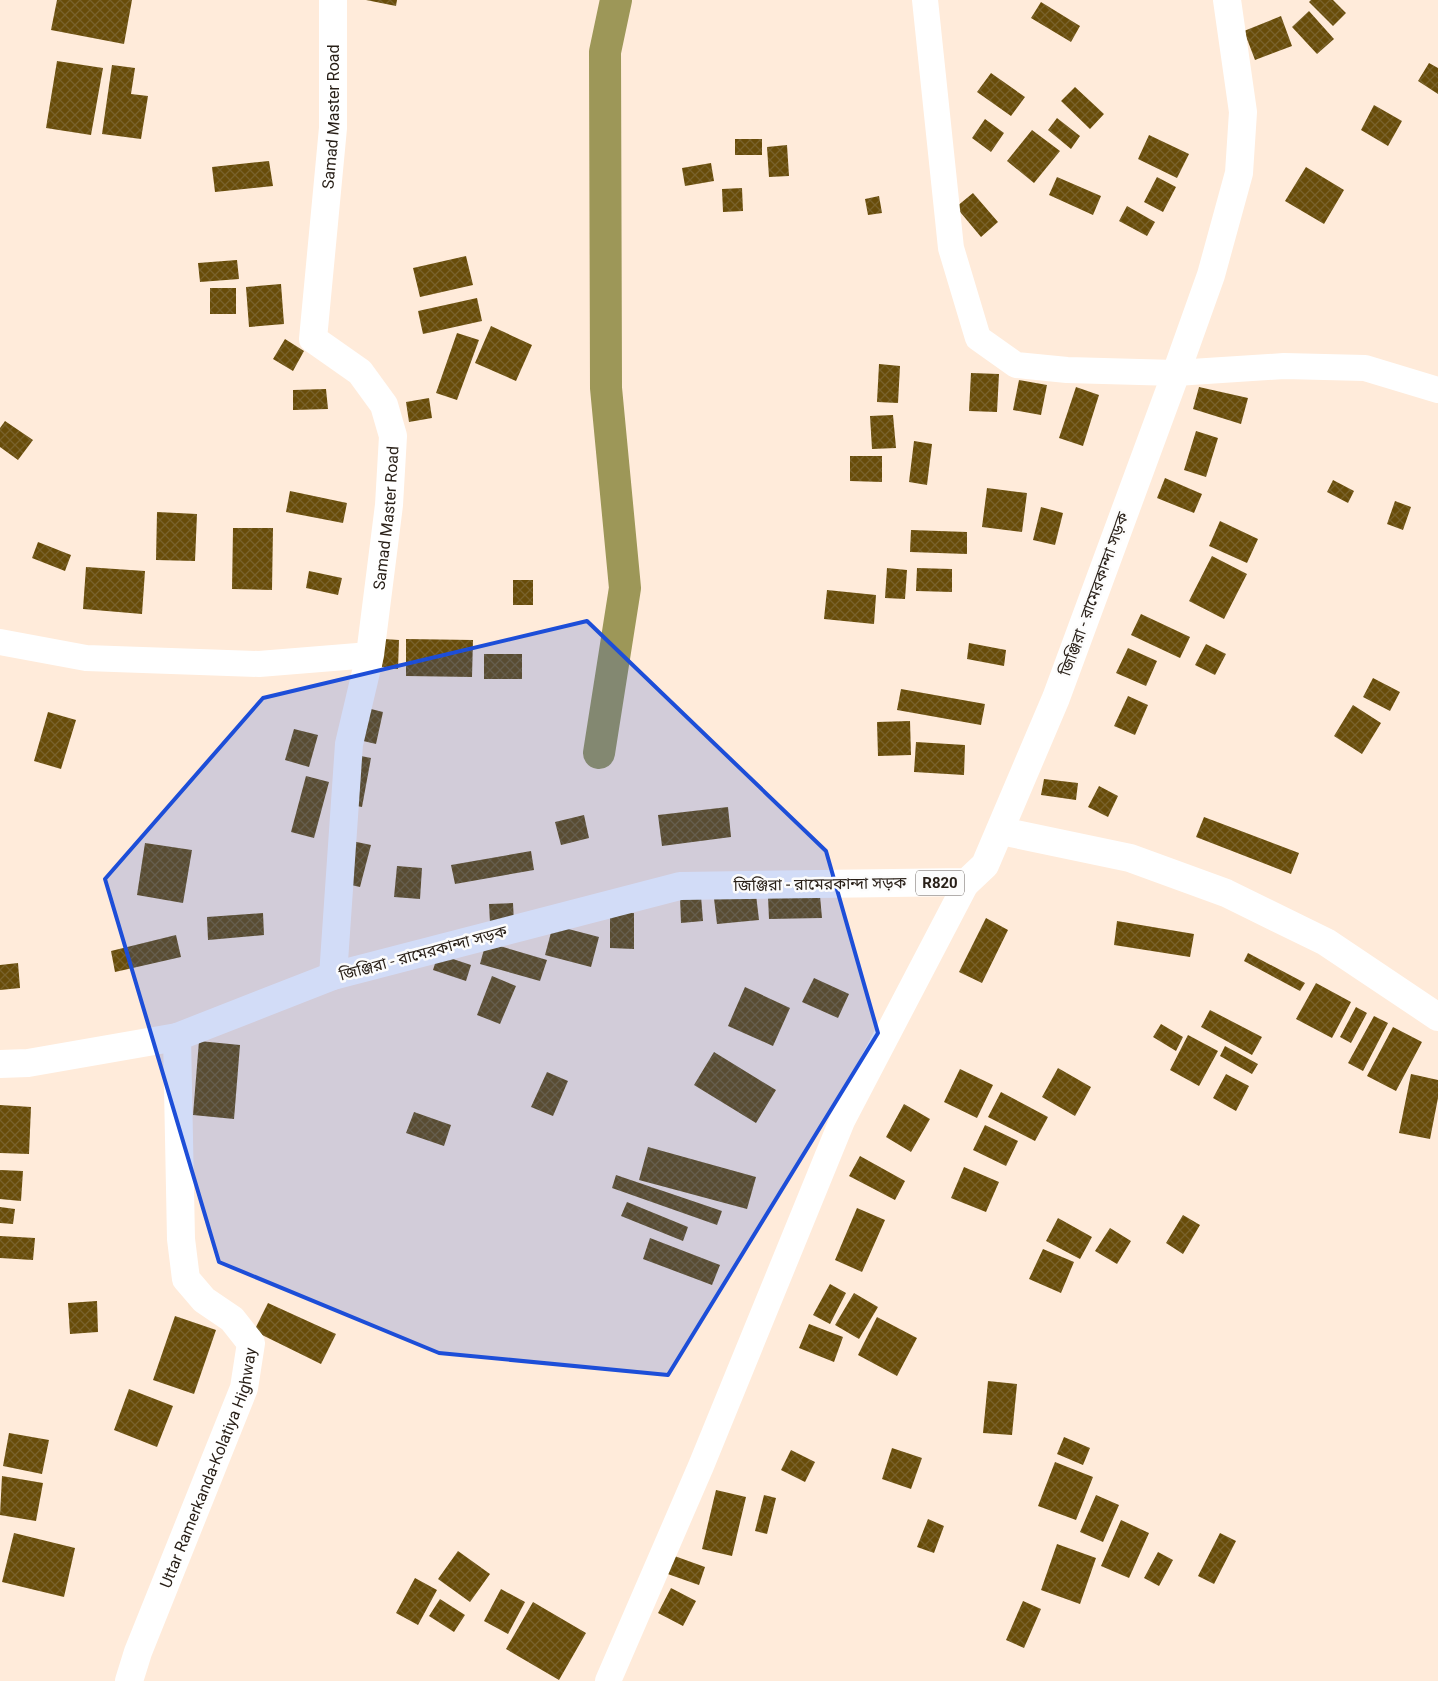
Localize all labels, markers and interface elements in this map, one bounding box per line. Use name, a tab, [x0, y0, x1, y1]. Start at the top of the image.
street label: Samad Master Road	[318, 44, 343, 190]
street label: Samad Master Road	[369, 445, 402, 591]
street label: জিঞ্জিরা - রামেরকান্দা সড়ক	[1055, 509, 1133, 679]
road number: R820	[916, 870, 964, 896]
street label: জিঞ্জিরা - রামেরকান্দা সড়ক	[732, 873, 908, 895]
street label: জিঞ্জিরা - রামেরকান্দা সড়ক	[336, 921, 510, 985]
street label: Uttar Ramerkanda-Kolatiya Highway	[155, 1346, 260, 1591]

